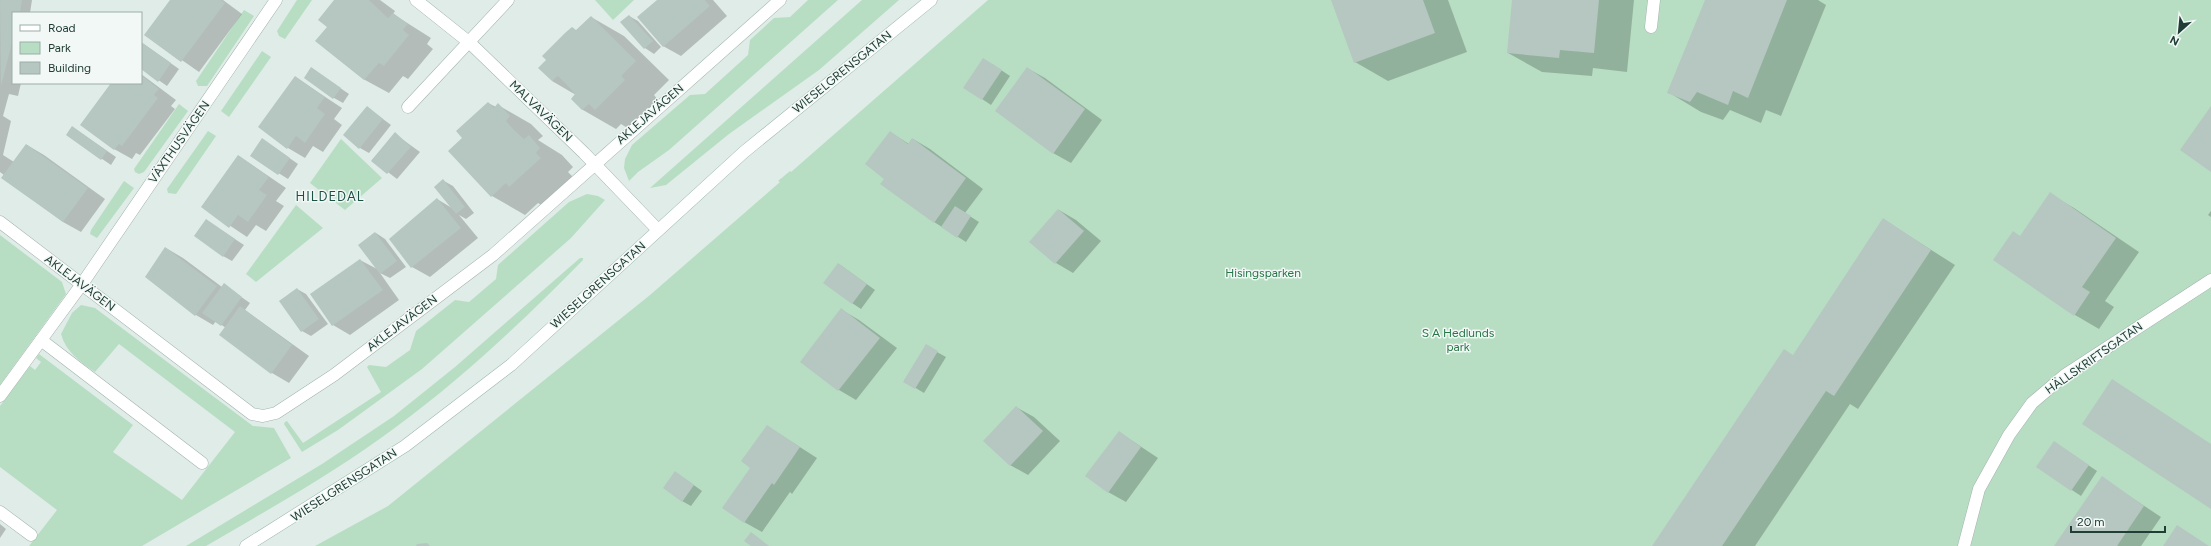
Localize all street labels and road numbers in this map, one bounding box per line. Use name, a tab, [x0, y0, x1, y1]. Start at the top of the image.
street label: WIESELGRENSGATAN	[790, 28, 894, 116]
street label: MALVAVÄGEN	[507, 78, 575, 144]
street label: AKLEJAVÄGEN	[614, 81, 686, 147]
street label: VÄXTHUSVÄGEN	[145, 98, 213, 186]
street label: WIESELGRENSGATAN	[548, 239, 648, 331]
street label: AKLEJAVÄGEN	[42, 252, 118, 314]
street label: AKLEJAVÄGEN	[364, 292, 440, 354]
street label: HÄLLSKRIFTSGATAN	[2043, 319, 2145, 397]
street label: WIESELGRENSGATAN	[289, 446, 399, 524]

